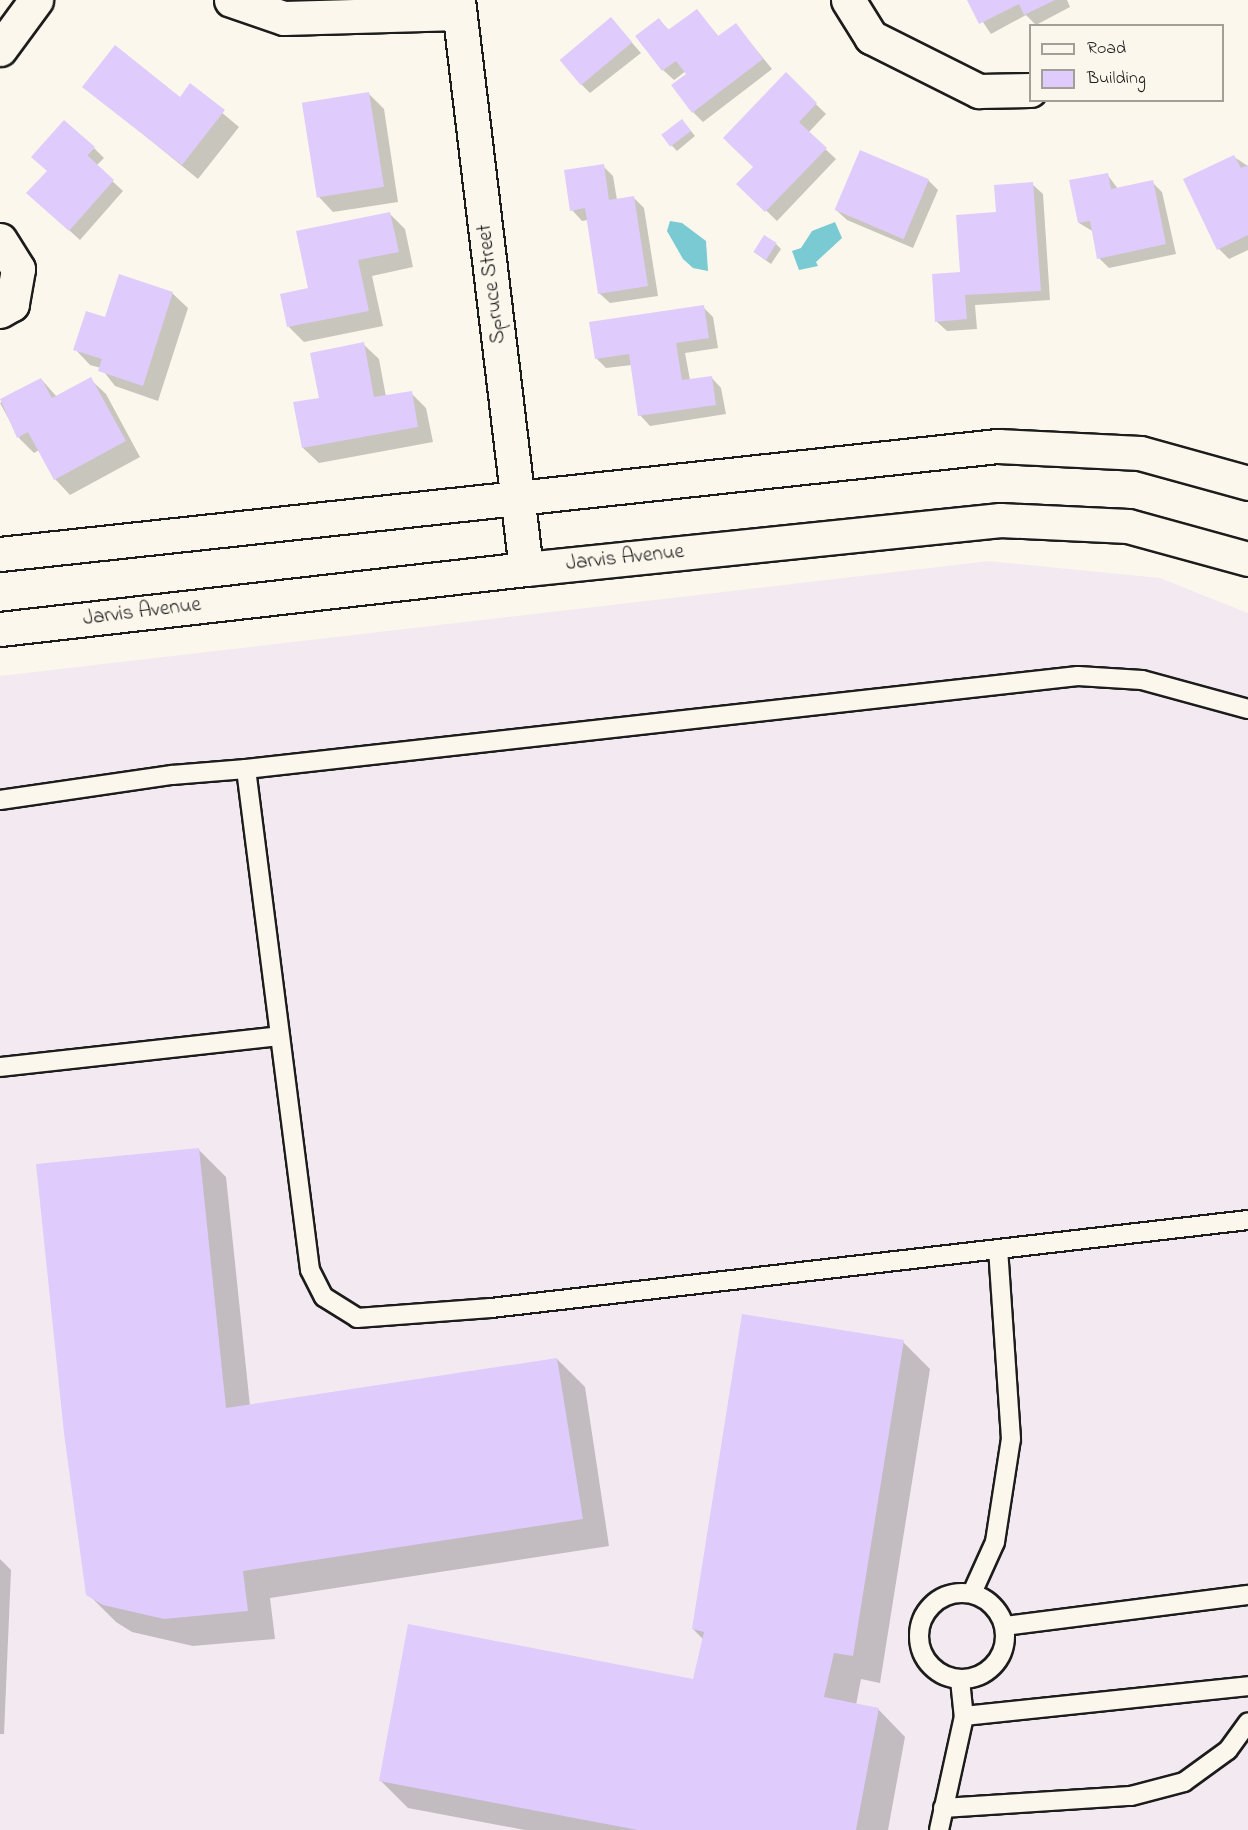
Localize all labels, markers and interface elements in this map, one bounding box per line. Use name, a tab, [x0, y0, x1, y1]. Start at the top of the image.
legend	[1029, 24, 1224, 102]
text: Road	[1087, 36, 1126, 62]
text: Building	[1087, 66, 1146, 92]
street label: Spruce Street	[472, 223, 512, 345]
street label: Jarvis Avenue	[565, 539, 685, 577]
street label: Jarvis Avenue	[82, 592, 202, 632]

